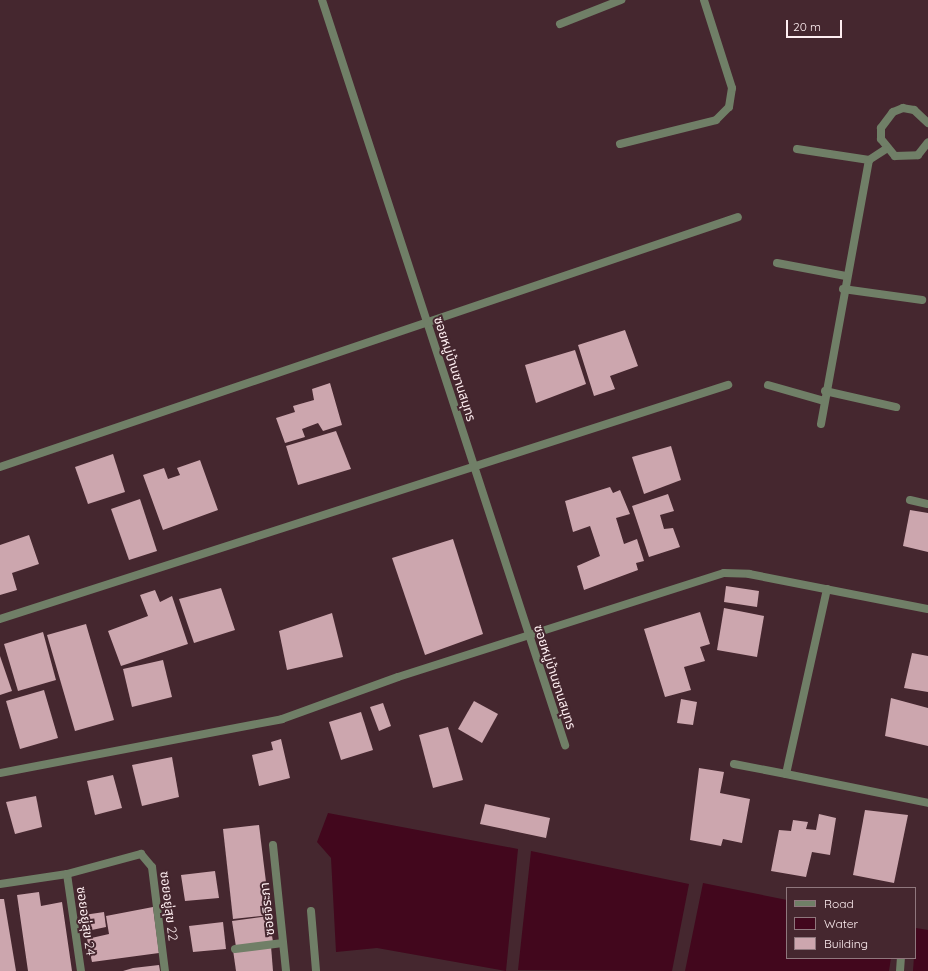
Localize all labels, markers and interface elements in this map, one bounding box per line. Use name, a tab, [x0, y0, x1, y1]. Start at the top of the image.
scale bar	[788, 12, 844, 38]
text: 20 m	[793, 19, 821, 34]
street label: ซอยหมู่บ้านชานสมุทร	[431, 315, 479, 423]
street label: ซอยหมู่บ้านชานสมุทร	[531, 623, 579, 731]
street label: ซอยอยู่สุข 22	[157, 870, 181, 942]
street label: ซอยจิระภา	[256, 882, 278, 936]
street label: ซอยอยู่สุข 24	[73, 885, 99, 957]
legend	[786, 887, 916, 959]
text: Road	[824, 896, 854, 911]
text: Water	[824, 916, 858, 931]
text: Building	[824, 936, 868, 951]

